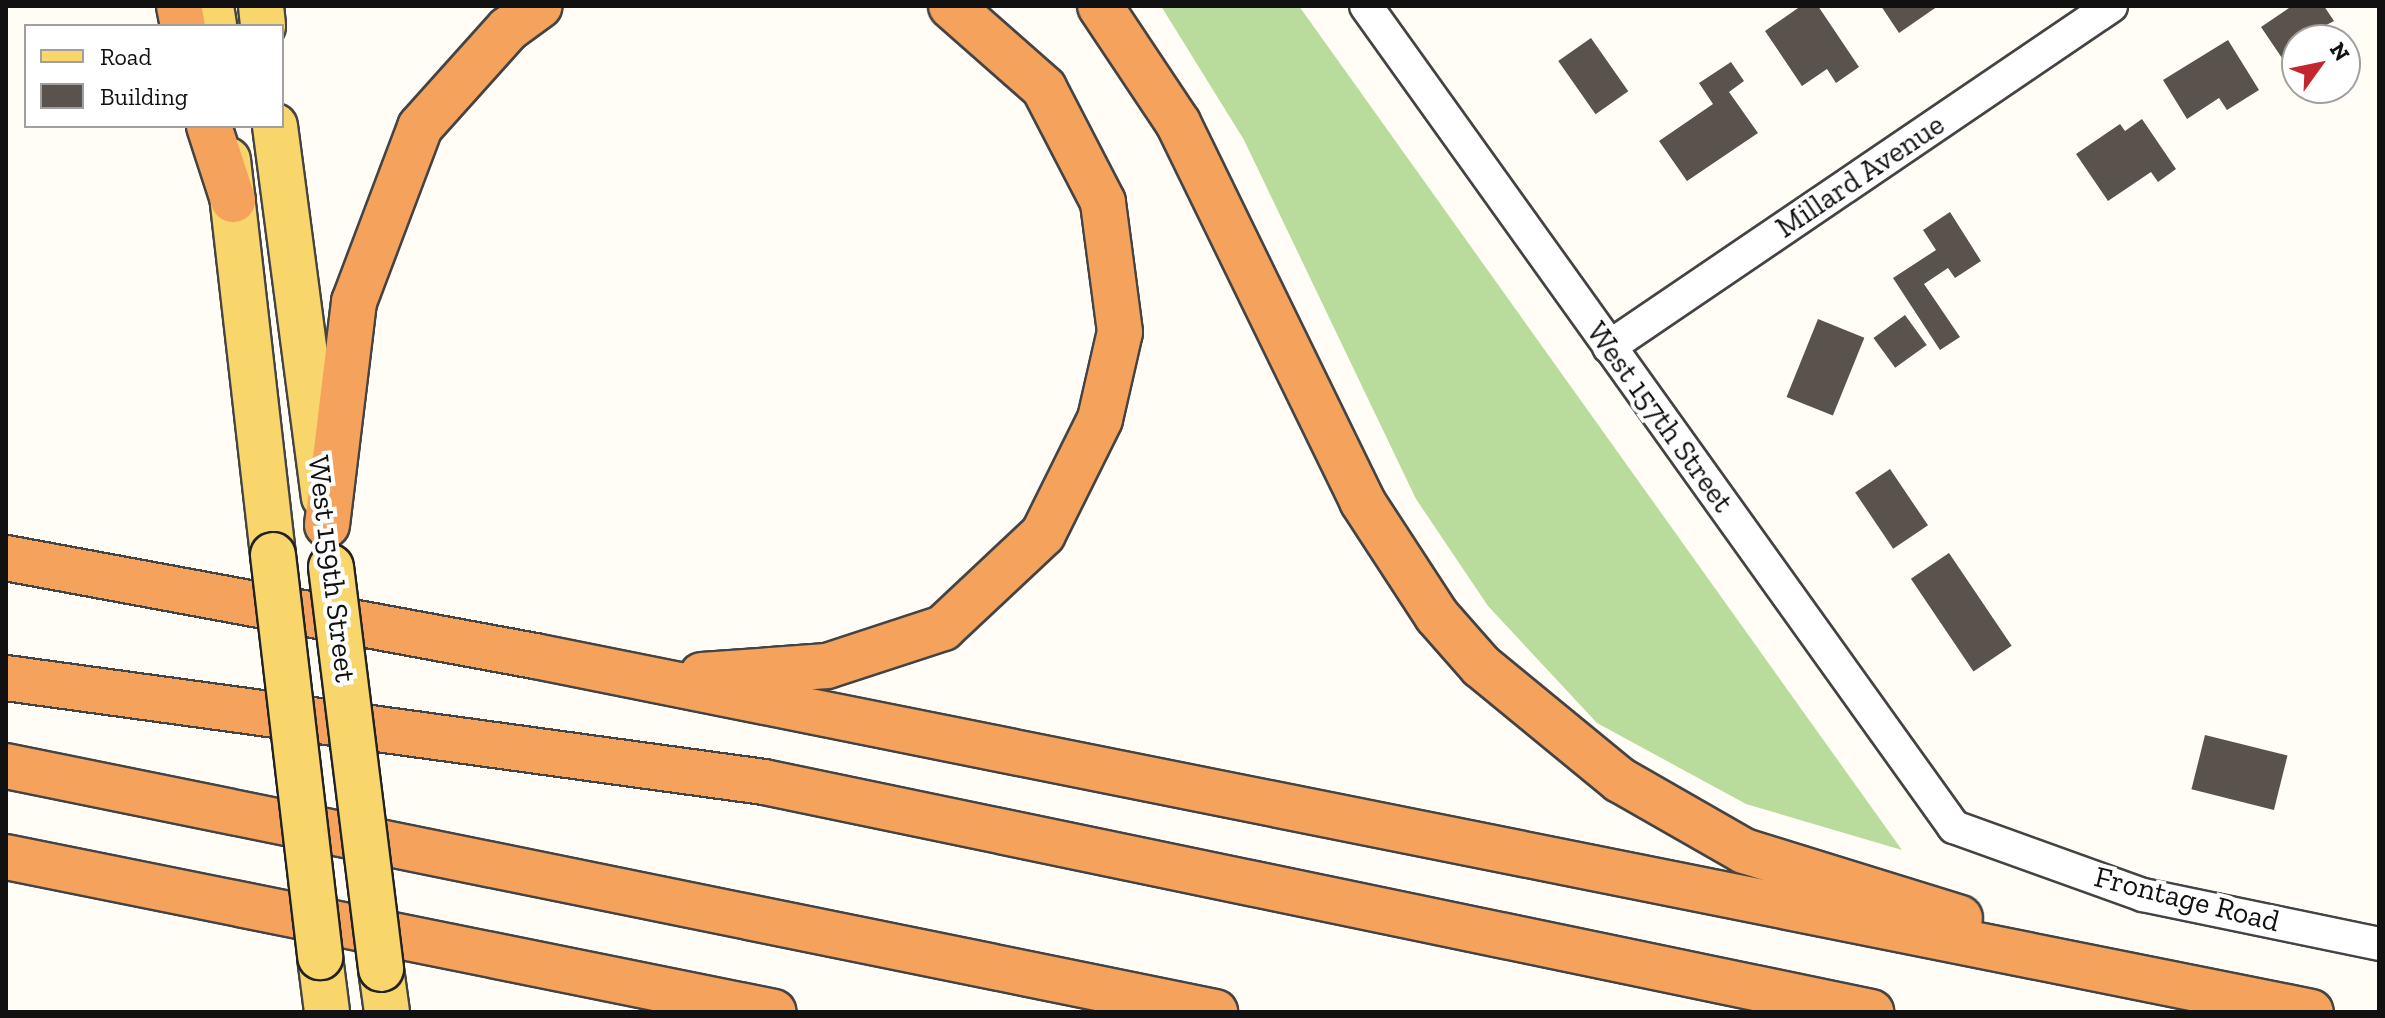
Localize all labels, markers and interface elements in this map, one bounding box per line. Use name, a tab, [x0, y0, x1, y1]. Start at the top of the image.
legend	[24, 24, 284, 128]
north arrow	[2281, 24, 2361, 104]
text: N	[2324, 37, 2356, 66]
text: Road	[100, 42, 152, 71]
text: Building	[100, 82, 188, 111]
street label: Millard Avenue	[1769, 106, 1951, 246]
street label: West 157th Street	[1579, 315, 1741, 519]
street label: West 159th Street	[300, 453, 364, 685]
street label: Frontage Road	[2091, 859, 2283, 939]

